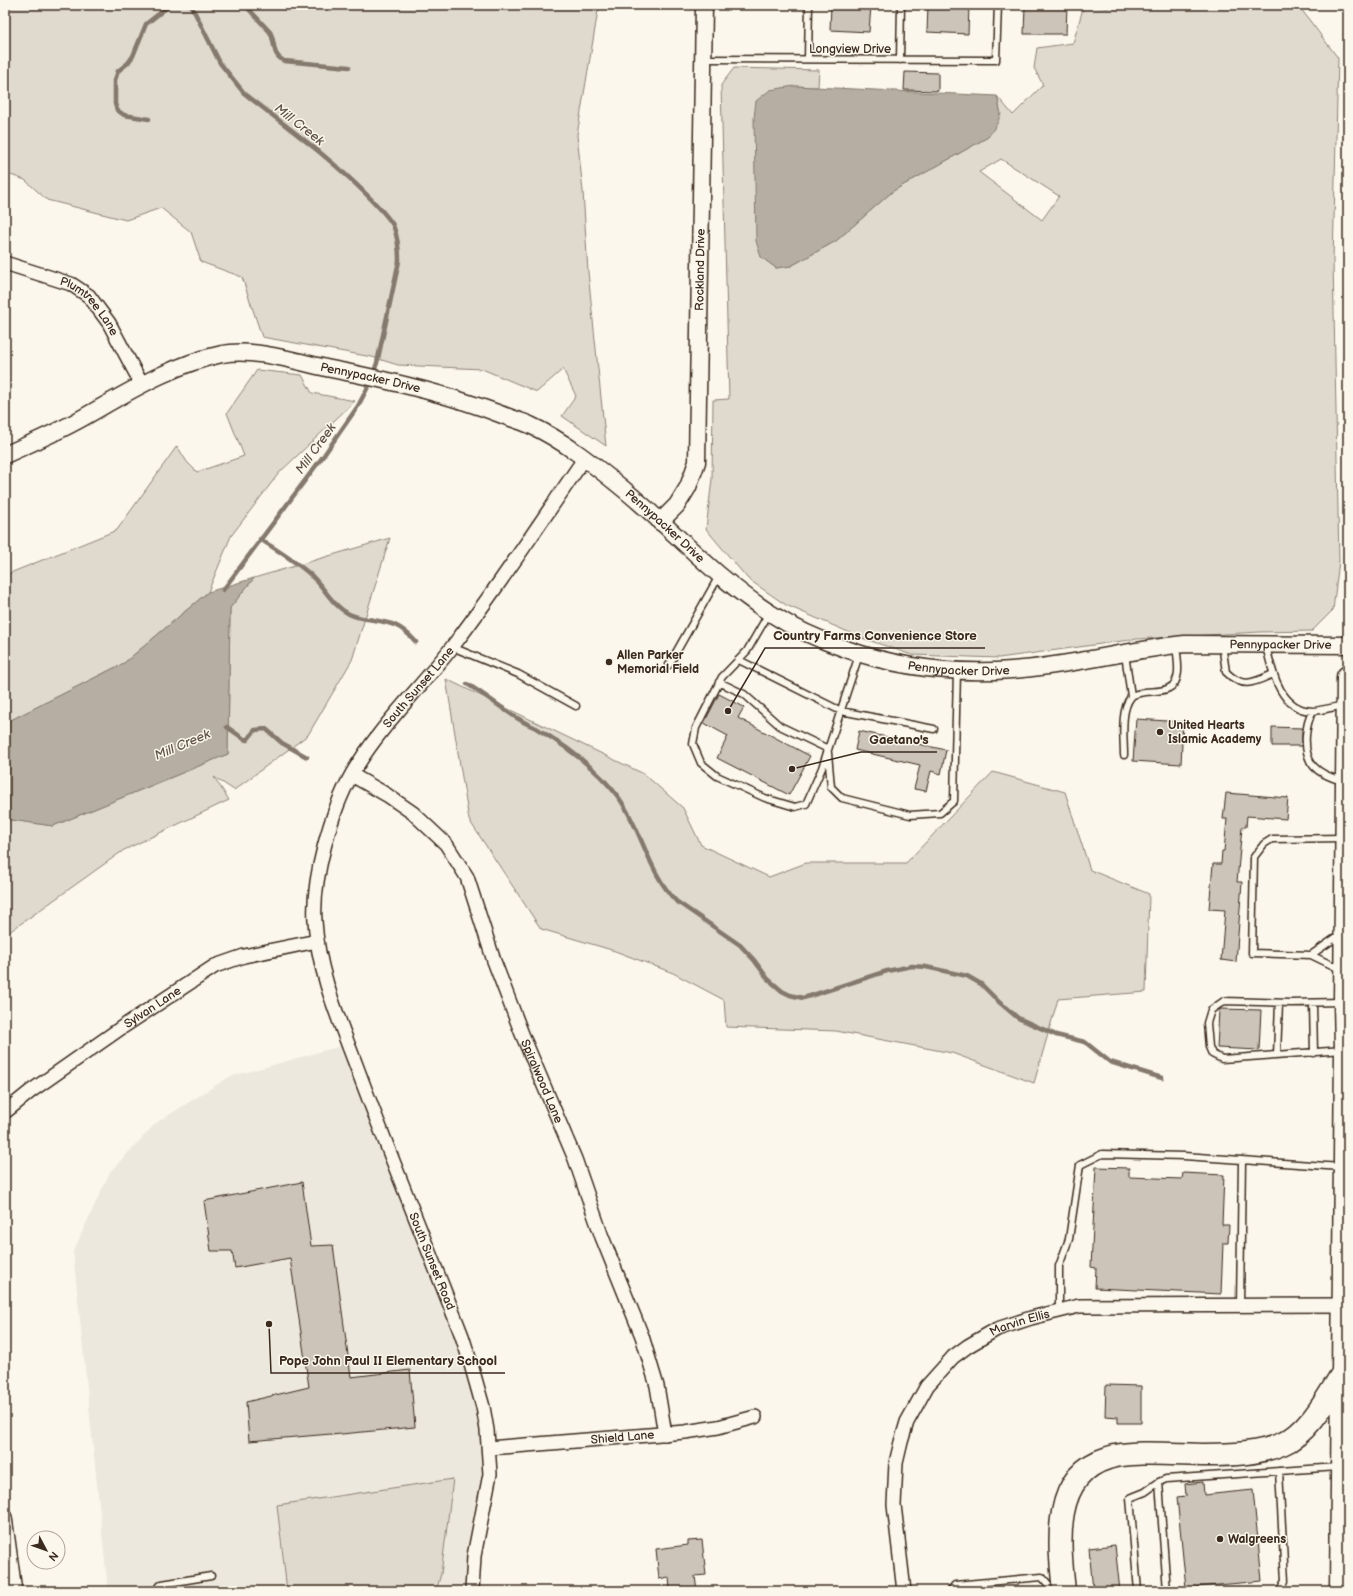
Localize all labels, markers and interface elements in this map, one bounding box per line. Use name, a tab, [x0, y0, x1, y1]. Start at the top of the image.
street label: Longview Drive	[809, 42, 891, 57]
water label: Mill Creek	[271, 100, 328, 150]
street label: Rockland Drive	[692, 229, 709, 311]
street label: Plumtree Lane	[58, 274, 121, 338]
street label: Pennypacker Drive	[319, 360, 422, 396]
water label: Mill Creek	[292, 420, 340, 477]
street label: Pennypacker Drive	[622, 487, 707, 566]
callout: Country Farms Convenience Store	[765, 623, 985, 648]
text: Country Farms Convenience Store	[773, 628, 977, 644]
street label: Pennypacker Drive	[1230, 637, 1332, 653]
street label: South Sunset Lane	[380, 644, 458, 731]
place label: Allen Parker Memorial Field	[616, 648, 699, 677]
marker: Allen Parker Memorial Field	[604, 657, 614, 667]
street label: Pennypacker Drive	[907, 658, 1010, 679]
place label: United Hearts Islamic Academy	[1168, 718, 1262, 747]
water label: Mill Creek	[152, 726, 213, 764]
callout: Gaetano's	[861, 727, 937, 752]
marker: United Hearts Islamic Academy	[1155, 727, 1165, 737]
text: Gaetano's	[869, 732, 929, 748]
street label: Sylvan Lane	[121, 983, 184, 1032]
street label: Spiralwood Lane	[517, 1037, 566, 1126]
street label: South Sunset Road	[405, 1210, 458, 1312]
street label: Marvin Ellis	[987, 1307, 1051, 1340]
callout: Pope John Paul II Elementary School	[271, 1348, 505, 1373]
text: Pope John Paul II Elementary School	[279, 1353, 497, 1369]
street label: Shield Lane	[590, 1428, 655, 1448]
north arrow	[26, 1530, 66, 1570]
place label: Walgreens	[1228, 1532, 1286, 1547]
marker: Walgreens	[1215, 1534, 1225, 1544]
text: N	[46, 1549, 61, 1564]

